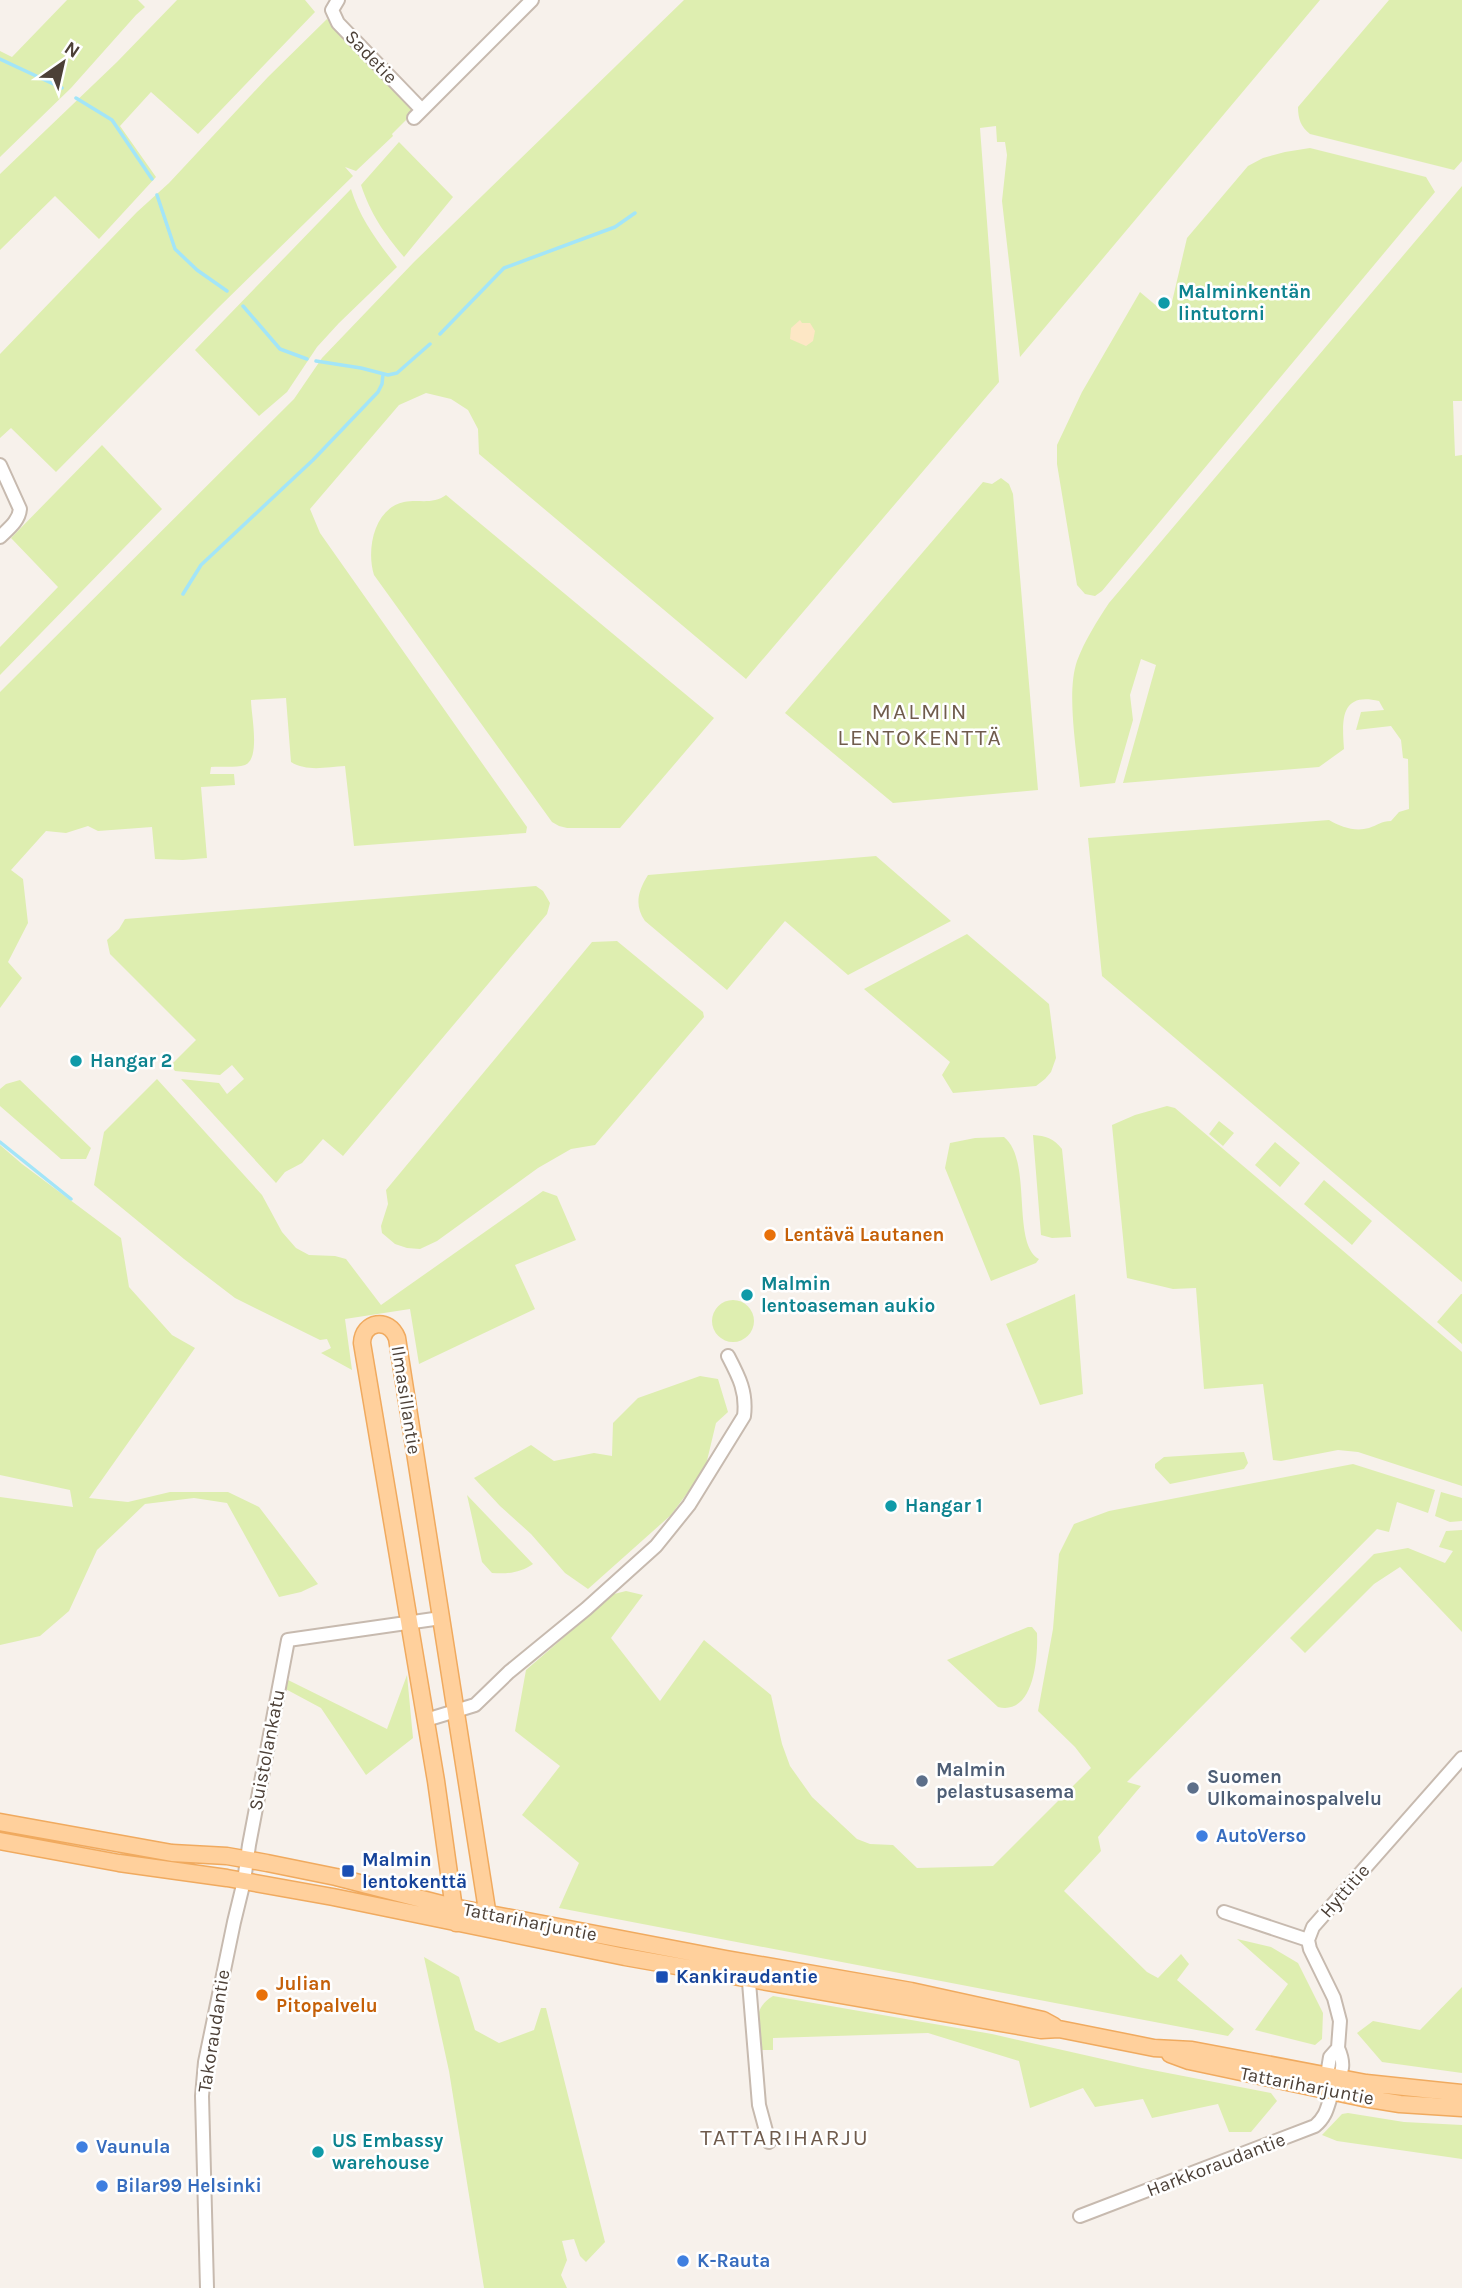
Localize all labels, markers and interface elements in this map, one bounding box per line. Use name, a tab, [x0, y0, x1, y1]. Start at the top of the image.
street label: Sadetie	[340, 26, 402, 88]
north arrow	[28, 28, 98, 98]
text: N	[60, 37, 84, 63]
place label: Malminkentän lintutorni	[1178, 281, 1311, 325]
marker: Malminkentän lintutorni	[1156, 295, 1172, 311]
district label: MALMIN LENTOKENTTÄ	[837, 698, 1003, 751]
place label: Hangar 2	[90, 1050, 172, 1072]
marker: Hangar 2	[68, 1053, 84, 1069]
place label: Lentävä Lautanen	[784, 1224, 944, 1246]
marker: Lentävä Lautanen	[762, 1227, 778, 1243]
place label: Malmin lentoaseman aukio	[761, 1273, 935, 1317]
marker: Malmin lentoaseman aukio	[739, 1287, 755, 1303]
street label: Ilmasillantie	[387, 1344, 425, 1456]
place label: Hangar 1	[905, 1495, 983, 1517]
marker: Hangar 1	[883, 1498, 899, 1514]
street label: Suistolankatu	[244, 1687, 290, 1813]
place label: Malmin pelastusasema	[936, 1759, 1074, 1803]
place label: Suomen Ulkomainospalvelu	[1207, 1766, 1382, 1810]
marker: Malmin pelastusasema	[914, 1773, 930, 1789]
marker: Suomen Ulkomainospalvelu	[1185, 1780, 1201, 1796]
place label: AutoVerso	[1216, 1825, 1306, 1847]
marker: AutoVerso	[1194, 1828, 1210, 1844]
place label: Malmin lentokenttä	[362, 1849, 467, 1893]
street label: Hyttitie	[1316, 1860, 1374, 1922]
marker: Malmin lentokenttä	[340, 1863, 356, 1879]
street label: Tattariharjuntie	[461, 1898, 599, 1946]
place label: Kankiraudantie	[676, 1966, 818, 1988]
street label: Takoraudantie	[193, 1968, 235, 2094]
marker: Kankiraudantie	[654, 1969, 670, 1985]
place label: Julian Pitopalvelu	[276, 1973, 378, 2017]
marker: Julian Pitopalvelu	[254, 1987, 270, 2003]
street label: Tattariharjuntie	[1238, 2062, 1376, 2110]
district label: TATTARIHARJU	[700, 2124, 870, 2151]
street label: Harkkoraudantie	[1144, 2128, 1288, 2202]
place label: US Embassy warehouse	[332, 2130, 444, 2174]
place label: Vaunula	[96, 2136, 170, 2158]
marker: Vaunula	[74, 2139, 90, 2155]
marker: US Embassy warehouse	[310, 2144, 326, 2160]
place label: Bilar99 Helsinki	[116, 2175, 262, 2197]
marker: Bilar99 Helsinki	[94, 2178, 110, 2194]
place label: K-Rauta	[697, 2250, 770, 2272]
marker: K-Rauta	[675, 2253, 691, 2269]

